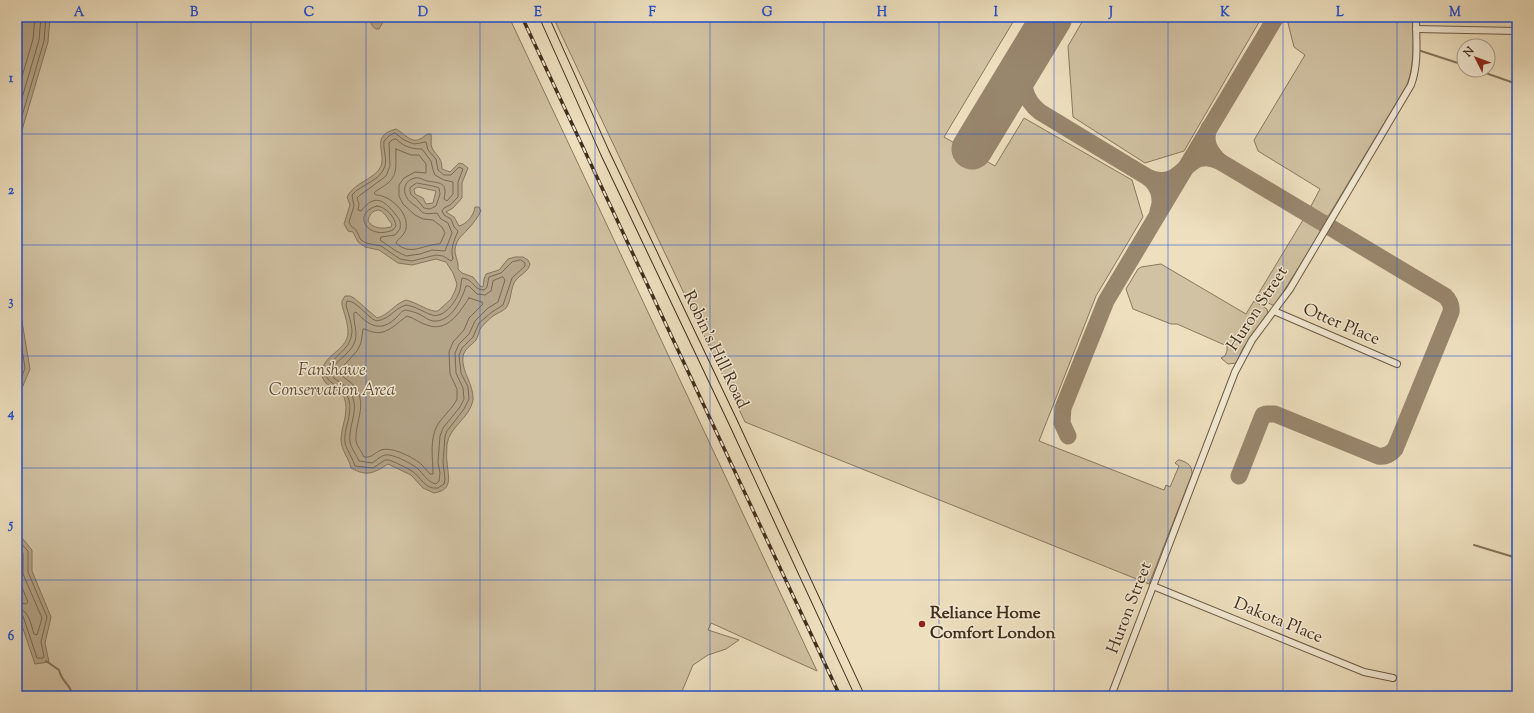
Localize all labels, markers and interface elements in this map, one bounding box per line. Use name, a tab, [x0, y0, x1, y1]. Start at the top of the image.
text: A	[74, 4, 85, 22]
text: B	[190, 4, 199, 22]
text: C	[304, 4, 314, 22]
text: D	[418, 4, 428, 22]
text: E	[534, 4, 542, 22]
text: F	[648, 4, 656, 22]
text: G	[762, 4, 773, 22]
text: H	[877, 4, 888, 22]
text: I	[994, 4, 999, 22]
text: J	[1108, 4, 1113, 22]
text: K	[1220, 4, 1230, 22]
text: L	[1336, 4, 1344, 22]
text: M	[1449, 4, 1461, 22]
north arrow	[1456, 38, 1496, 78]
text: N	[1460, 43, 1478, 61]
text: 1	[9, 70, 14, 88]
text: 2	[8, 182, 15, 200]
street label: Huron Street	[1222, 262, 1294, 356]
street label: Robin's Hill Road	[676, 287, 754, 413]
text: 3	[8, 293, 14, 311]
street label: Otter Place	[1299, 298, 1383, 352]
park label: Fanshawe Conservation Area	[269, 359, 395, 403]
text: 4	[7, 405, 15, 423]
text: 5	[8, 516, 14, 534]
street label: Huron Street	[1102, 558, 1159, 657]
street label: Dakota Place	[1230, 592, 1326, 650]
place label: Reliance Home Comfort London	[930, 602, 1056, 646]
marker: Reliance Home Comfort London	[917, 619, 927, 629]
text: 6	[8, 628, 15, 646]

